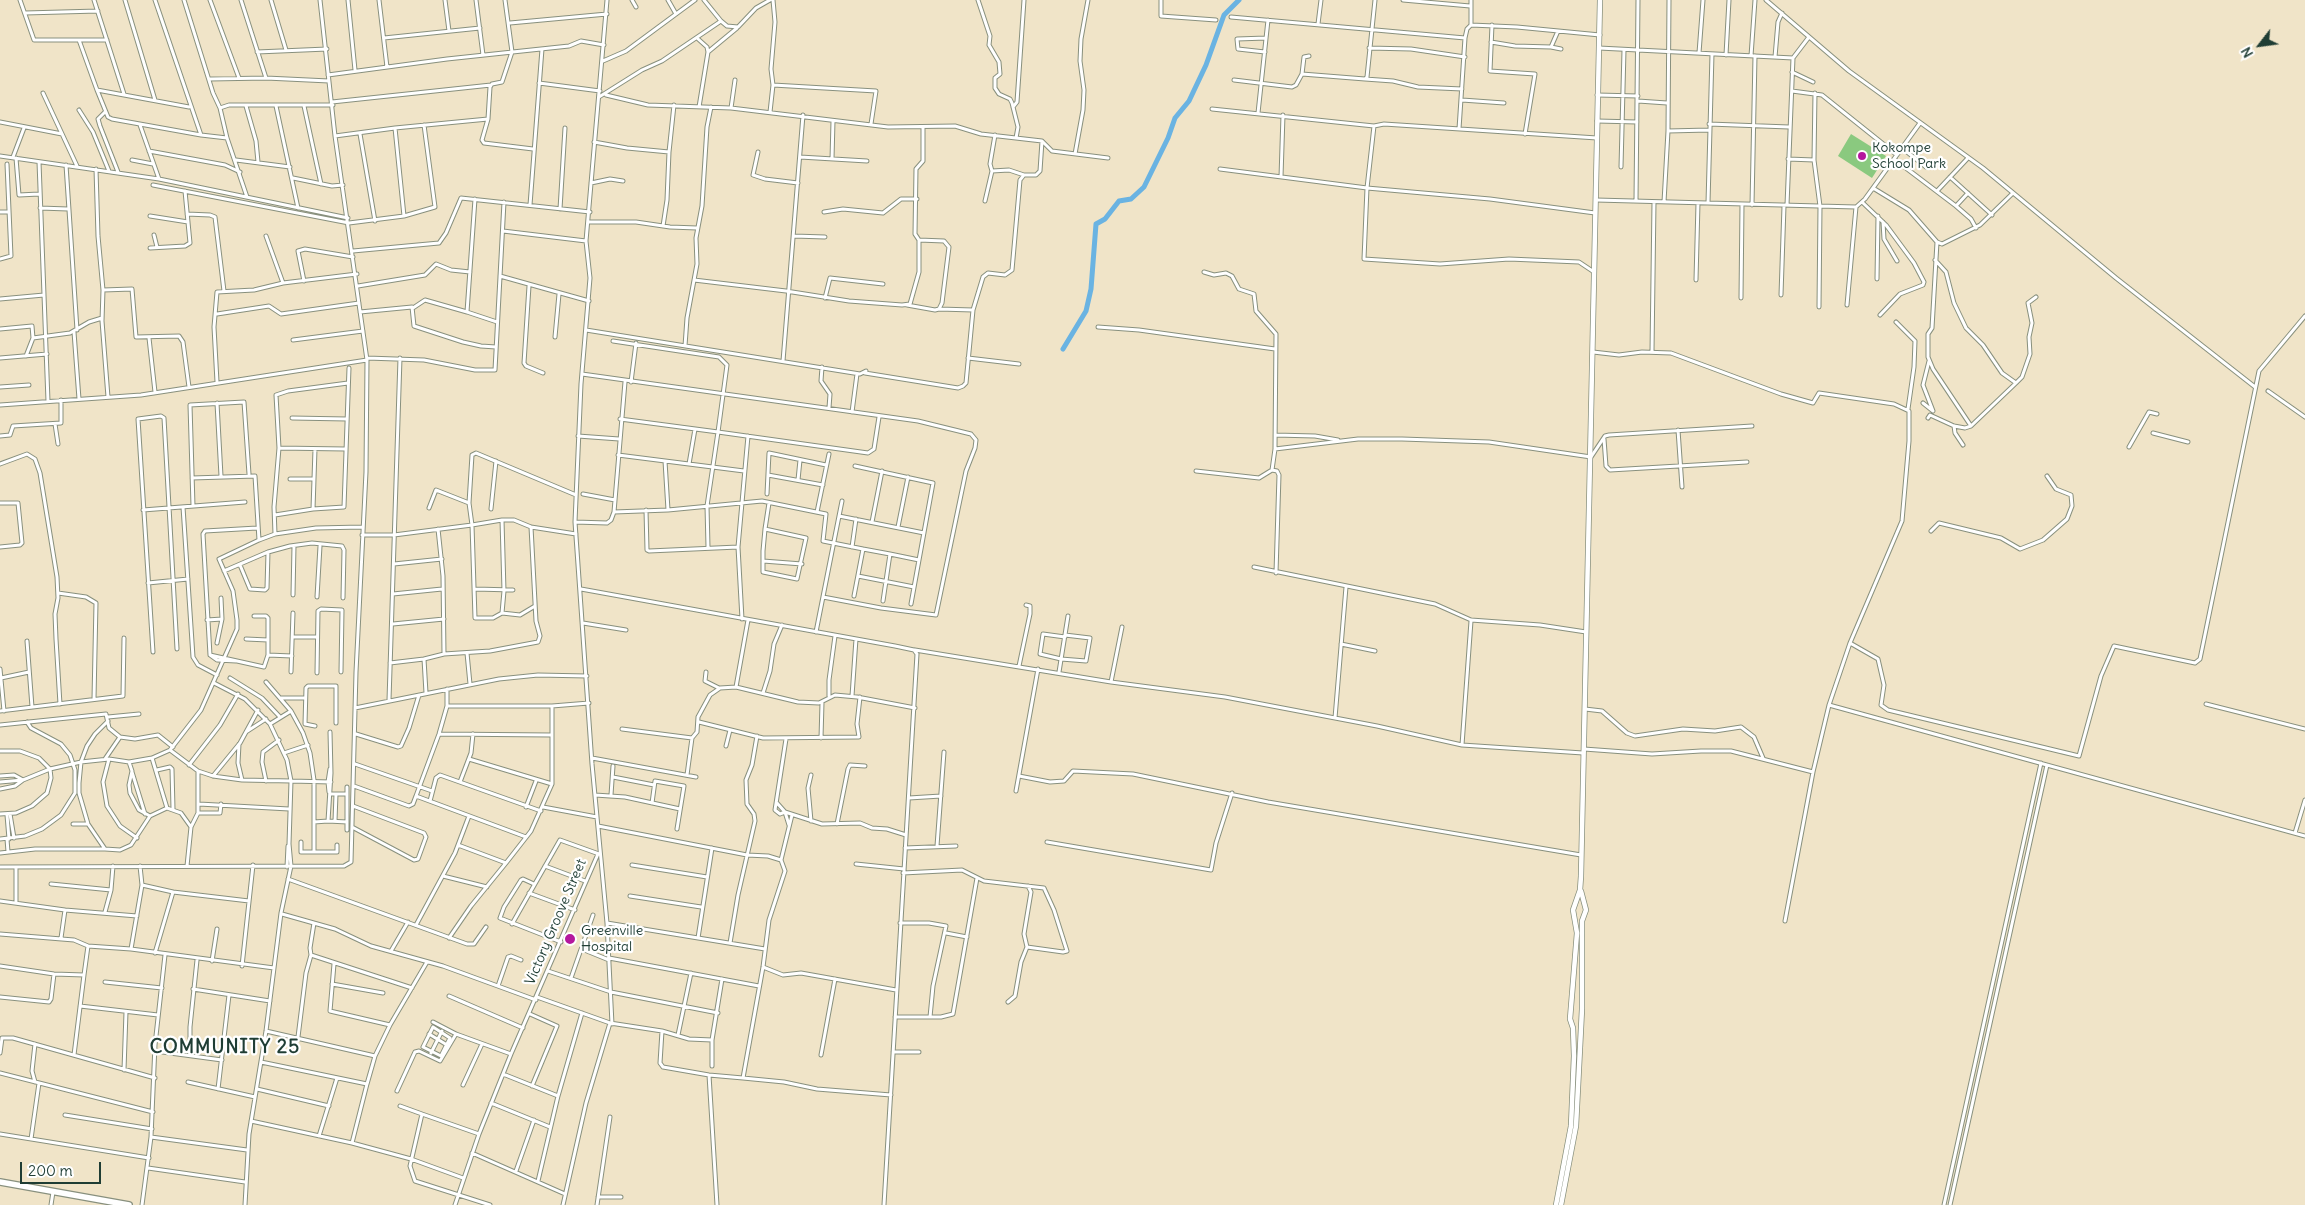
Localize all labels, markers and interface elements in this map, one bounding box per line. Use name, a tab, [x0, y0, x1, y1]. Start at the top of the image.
north arrow	[2235, 20, 2285, 70]
text: N	[2237, 44, 2257, 61]
place label: Kokompe School Park	[1872, 140, 1946, 172]
marker: Kokompe School Park	[1856, 150, 1868, 162]
street label: Victory Groove Street	[522, 857, 590, 987]
place label: Greenville Hospital	[581, 923, 643, 956]
marker: Greenville Hospital	[563, 932, 577, 946]
district label: COMMUNITY 25	[148, 1037, 302, 1059]
scale bar	[22, 1152, 104, 1184]
text: 200 m	[28, 1161, 73, 1180]

